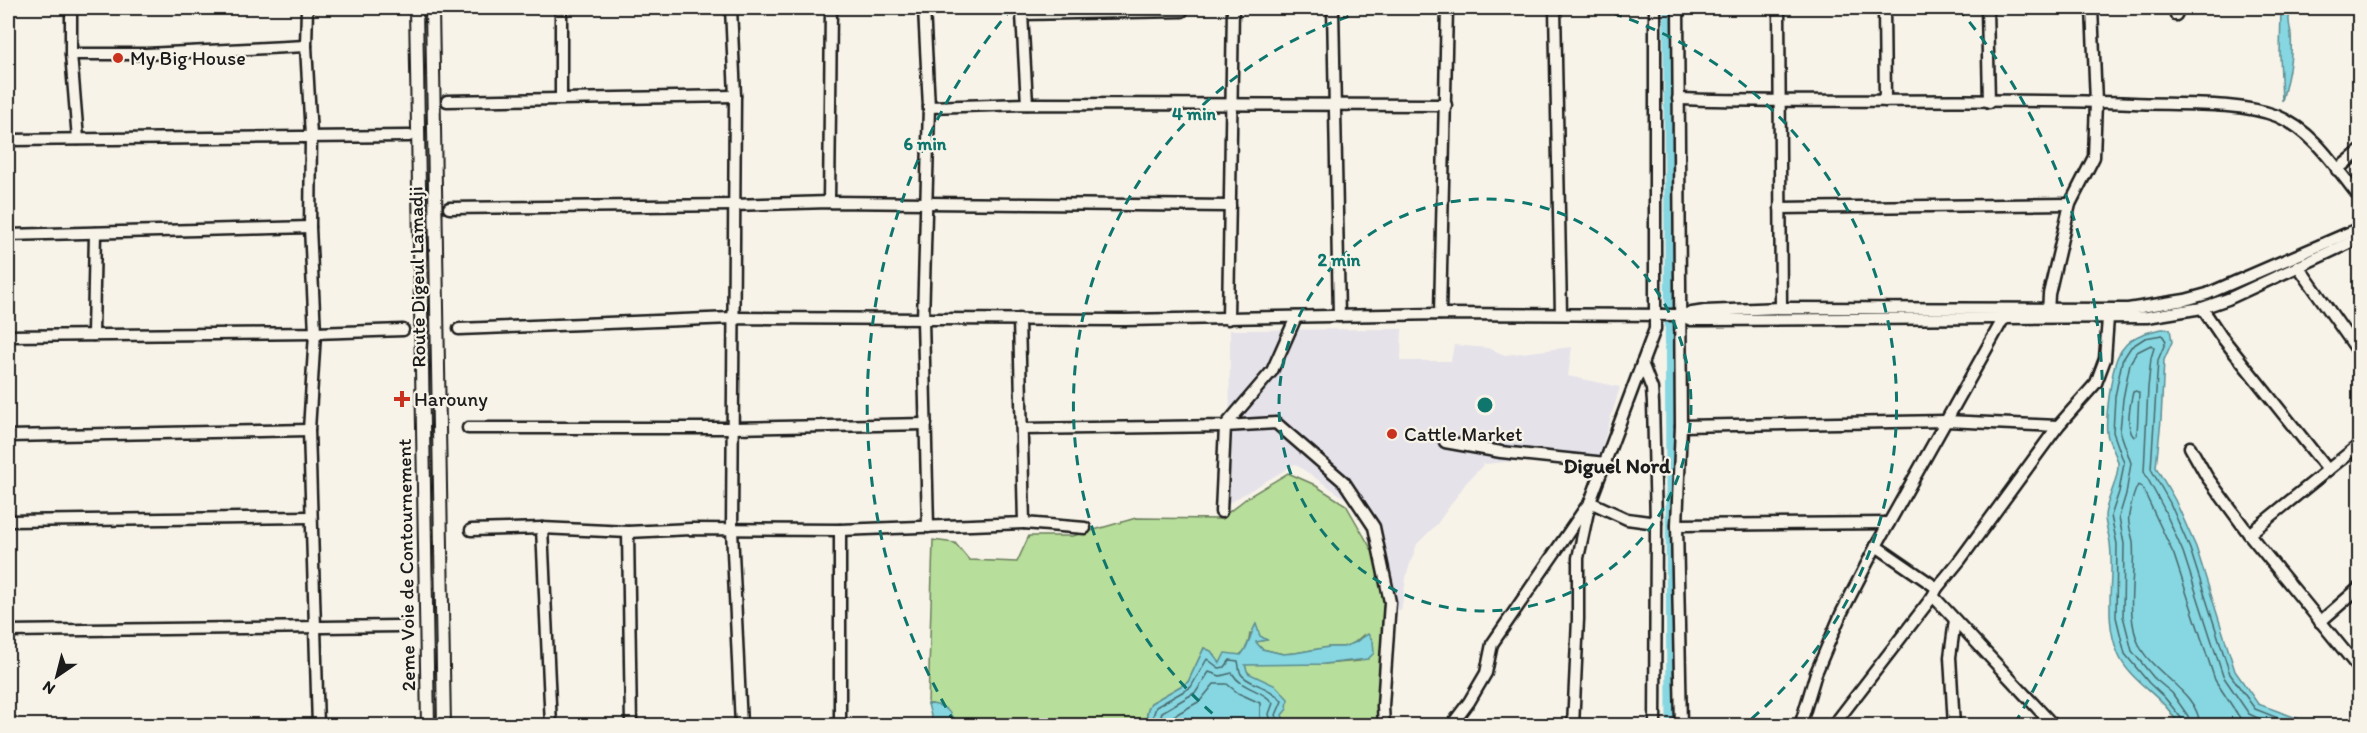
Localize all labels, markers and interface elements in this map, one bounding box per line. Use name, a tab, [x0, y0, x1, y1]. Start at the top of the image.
place label: My Big House	[130, 46, 246, 70]
marker: My Big House	[111, 51, 125, 65]
text: 4 min	[1172, 103, 1217, 125]
text: 6 min	[904, 133, 947, 155]
street label: Route Digeul Lamadji	[403, 186, 431, 368]
text: 2 min	[1318, 249, 1361, 271]
place label: Harouny	[414, 387, 488, 411]
marker: Harouny	[395, 392, 409, 406]
centre of rings	[1475, 395, 1495, 415]
place label: Cattle Market	[1404, 422, 1523, 446]
marker: Cattle Market	[1385, 427, 1399, 441]
street label: 2eme Voie de Contournement	[392, 438, 420, 692]
district label: Diguel Nord	[1563, 453, 1671, 479]
north arrow	[27, 646, 87, 706]
text: N	[39, 677, 59, 699]

